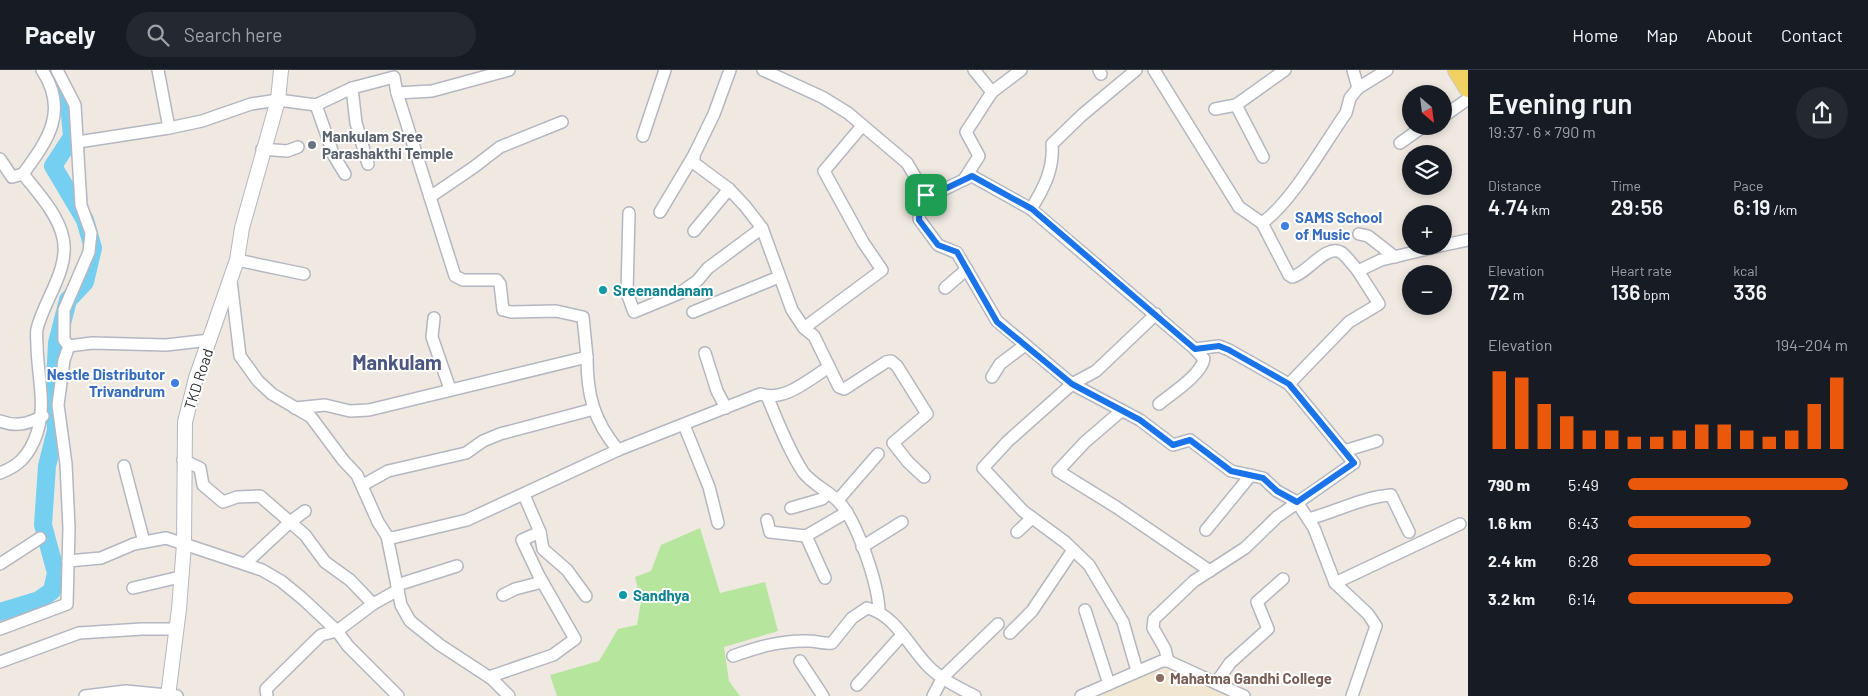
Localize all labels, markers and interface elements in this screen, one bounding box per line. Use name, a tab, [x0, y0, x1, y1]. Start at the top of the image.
search box	[126, 12, 476, 57]
text: Pacely	[25, 20, 96, 49]
icon: search	[144, 21, 172, 49]
text: Search here	[184, 23, 282, 46]
text: Home	[1572, 24, 1618, 46]
text: Map	[1646, 24, 1678, 46]
text: About	[1706, 24, 1753, 46]
text: Contact	[1781, 24, 1843, 46]
north arrow	[1402, 85, 1452, 135]
map controls	[1402, 85, 1452, 315]
text: Evening run	[1488, 86, 1633, 120]
button: share	[1796, 87, 1848, 139]
text: 19:37 · 6 × 790 m	[1488, 122, 1596, 141]
place label: Mankulam Sree Parashakthi Temple	[322, 127, 453, 162]
marker: Mankulam Sree Parashakthi Temple	[306, 139, 318, 151]
button: layers	[1402, 145, 1452, 195]
pin	[905, 174, 947, 216]
text: Distance	[1488, 177, 1541, 194]
text: Time	[1611, 177, 1641, 194]
text: Pace	[1733, 177, 1763, 194]
icon: arrive	[912, 181, 940, 209]
text: 4.74	[1488, 194, 1529, 219]
text: 29:56	[1611, 194, 1663, 219]
text: 6:19	[1733, 194, 1770, 219]
text: km	[1529, 201, 1550, 218]
text: /km	[1770, 201, 1797, 218]
button: +	[1402, 205, 1452, 255]
place label: SAMS School of Music	[1295, 208, 1382, 243]
marker: SAMS School of Music	[1279, 220, 1291, 232]
text: Elevation	[1488, 262, 1544, 279]
text: Heart rate	[1611, 262, 1672, 279]
text: kcal	[1733, 262, 1758, 279]
button: −	[1402, 265, 1452, 315]
text: 72	[1488, 279, 1510, 304]
text: 136	[1611, 279, 1640, 304]
text: 336	[1733, 279, 1767, 304]
place label: Sreenandanam	[613, 281, 713, 299]
marker: Sreenandanam	[597, 284, 609, 296]
text: m	[1510, 286, 1524, 303]
text: bpm	[1640, 286, 1670, 303]
text: Elevation	[1488, 335, 1552, 354]
text: 194–204 m	[1775, 335, 1848, 354]
street label: TKD Road	[180, 346, 216, 412]
district label: Mankulam	[352, 350, 442, 374]
place label: Nestle Distributor Trivandrum	[47, 365, 165, 400]
marker: Nestle Distributor Trivandrum	[169, 377, 181, 389]
text: 790 m	[1488, 475, 1530, 494]
text: 5:49	[1568, 475, 1599, 494]
text: 1.6 km	[1488, 513, 1532, 532]
text: 6:43	[1568, 513, 1599, 532]
text: 2.4 km	[1488, 551, 1536, 570]
text: 6:28	[1568, 551, 1599, 570]
place label: Sandhya	[633, 586, 689, 604]
marker: Sandhya	[617, 589, 629, 601]
text: 3.2 km	[1488, 589, 1535, 608]
text: 6:14	[1568, 589, 1596, 608]
place label: Mahatma Gandhi College	[1170, 669, 1332, 687]
marker: Mahatma Gandhi College	[1154, 672, 1166, 684]

